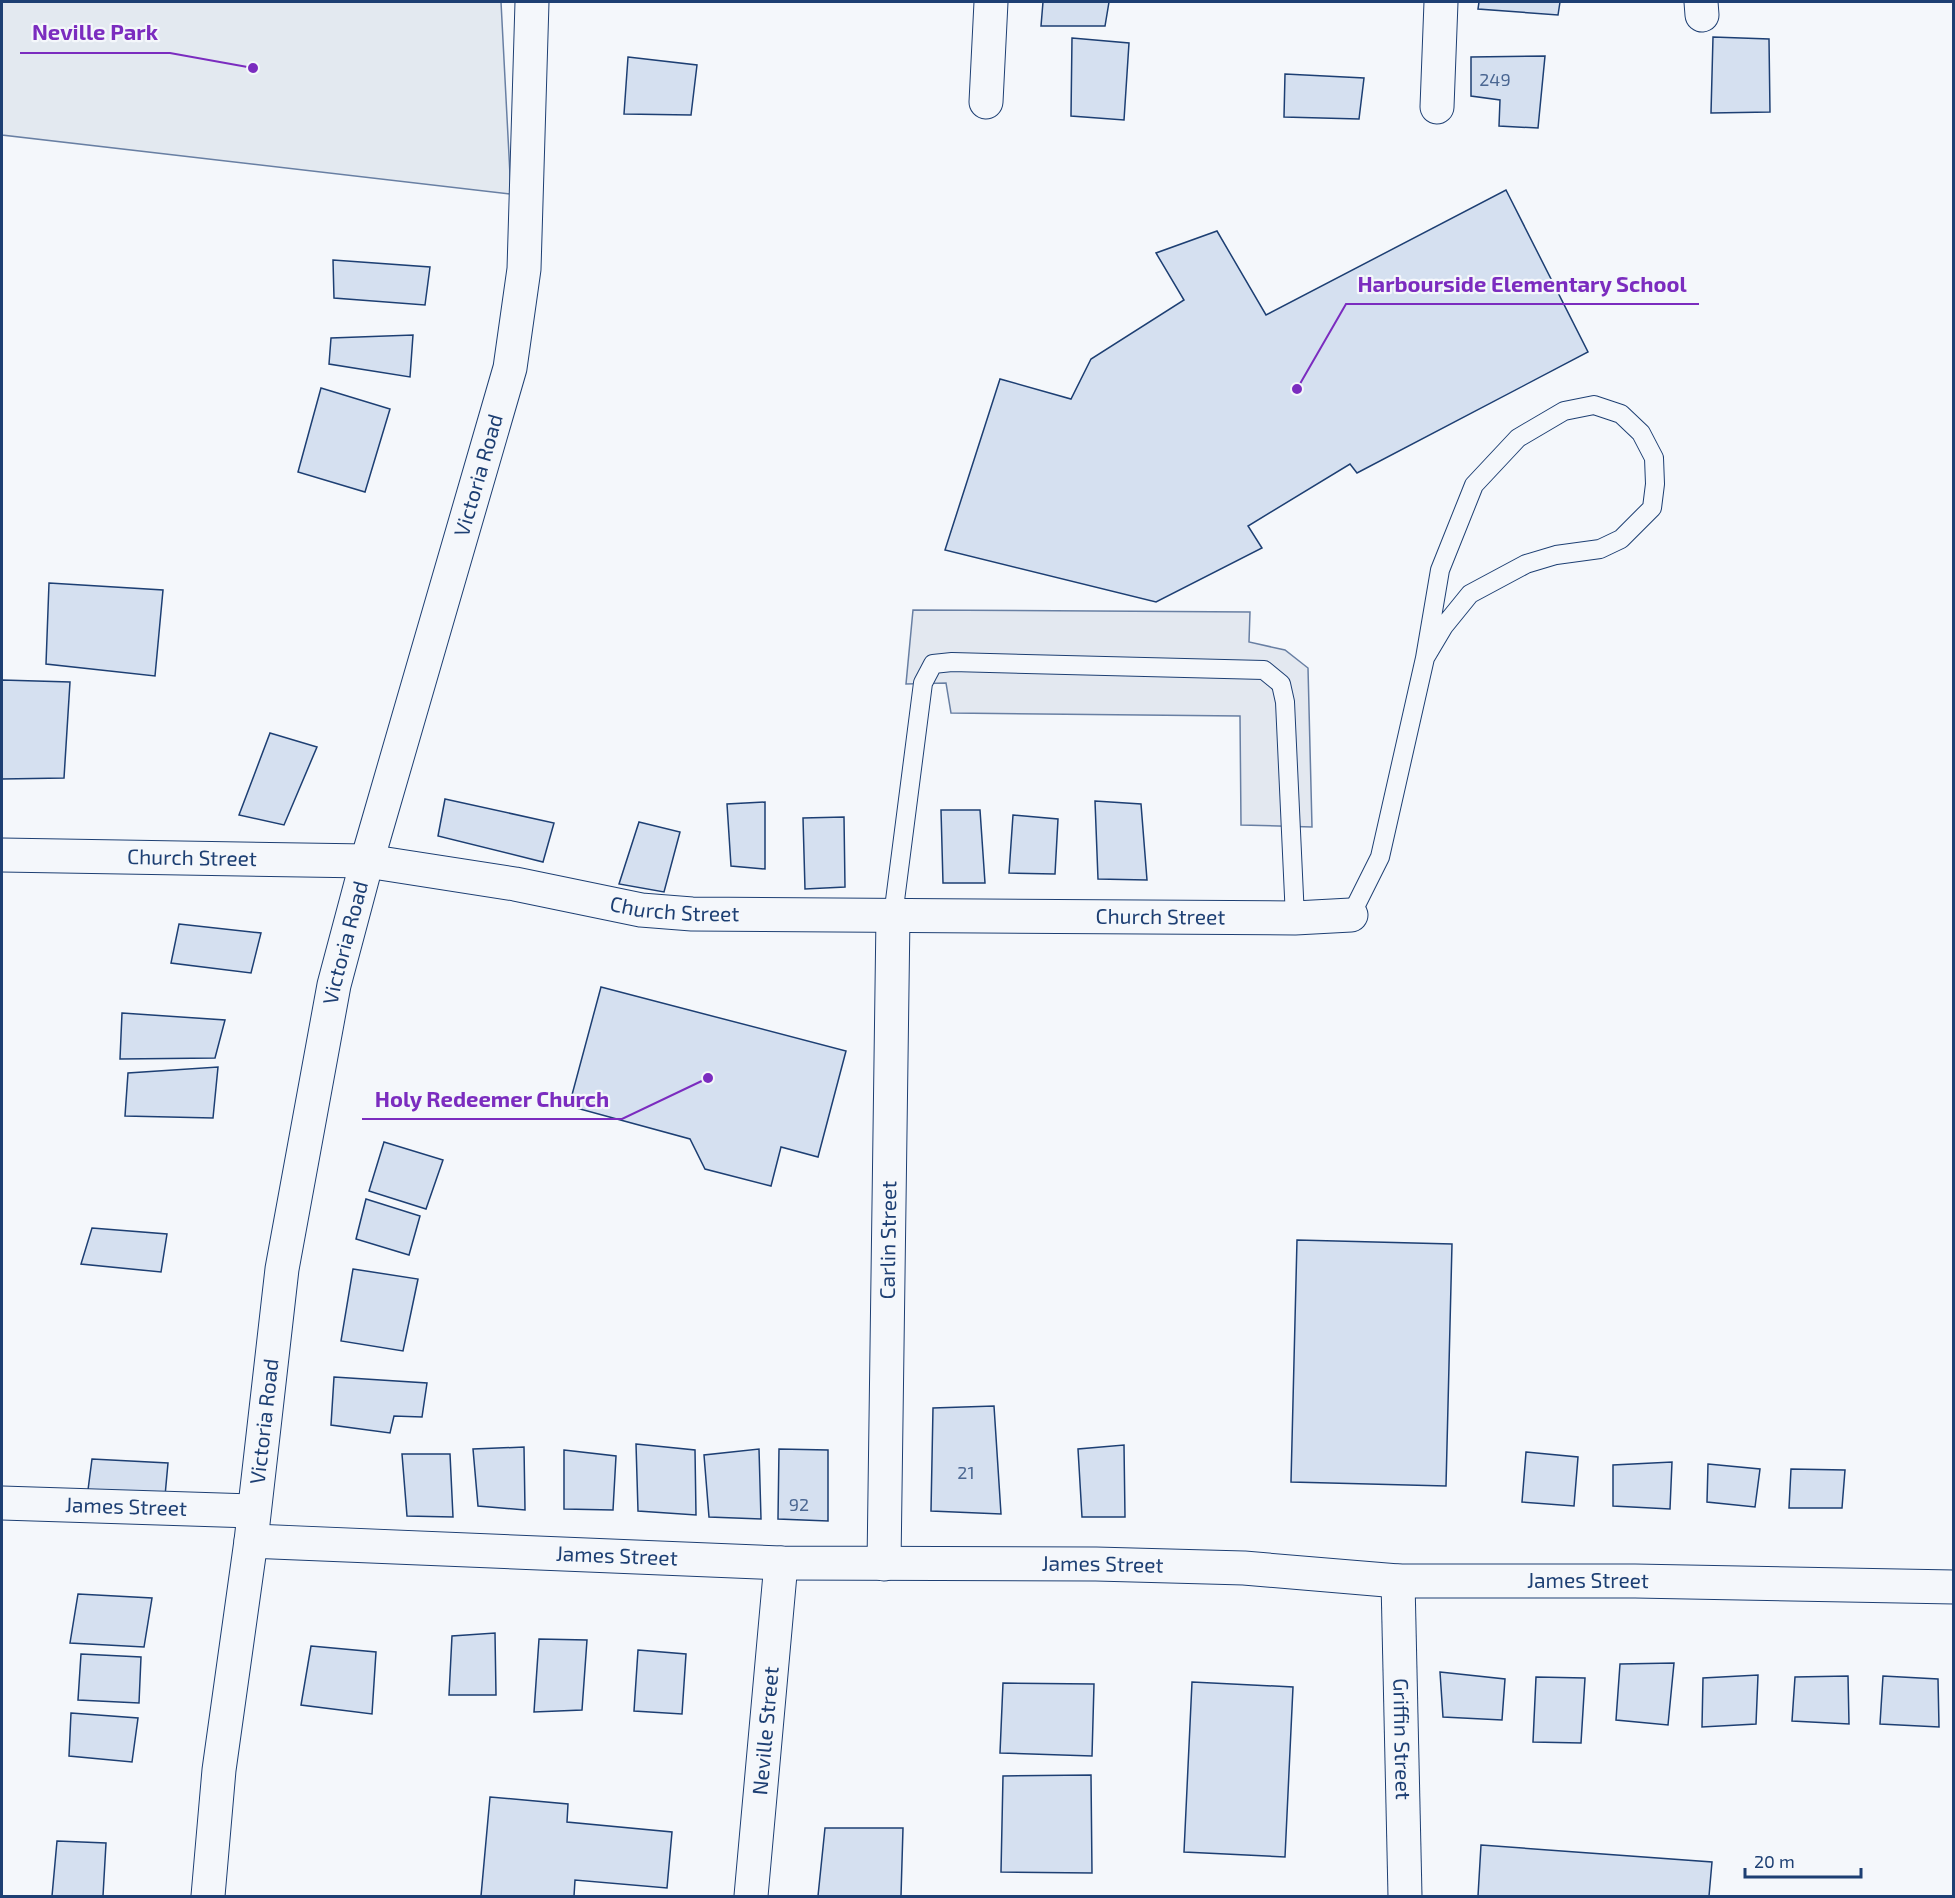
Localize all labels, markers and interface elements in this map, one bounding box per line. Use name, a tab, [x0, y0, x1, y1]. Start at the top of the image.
callout: Neville Park	[20, 13, 170, 53]
text: Neville Park	[32, 18, 159, 44]
house number: 249	[1479, 68, 1511, 90]
callout: Harbourside Elementary School	[1346, 264, 1699, 304]
text: Harbourside Elementary School	[1357, 270, 1687, 297]
street label: Victoria Road	[448, 411, 507, 539]
street label: Church Street	[127, 843, 257, 870]
street label: Victoria Road	[317, 878, 372, 1006]
street label: Church Street	[608, 890, 739, 925]
street label: Church Street	[1095, 903, 1225, 929]
callout: Holy Redeemer Church	[362, 1079, 622, 1119]
text: Holy Redeemer Church	[375, 1085, 609, 1112]
street label: Carlin Street	[874, 1180, 900, 1300]
street label: Victoria Road	[244, 1357, 283, 1486]
house number: 21	[957, 1461, 975, 1483]
street label: James Street	[65, 1491, 187, 1520]
house number: 92	[789, 1493, 809, 1515]
street label: James Street	[555, 1540, 678, 1570]
street label: James Street	[1041, 1550, 1164, 1577]
street label: James Street	[1527, 1567, 1649, 1592]
street label: Neville Street	[746, 1665, 783, 1796]
street label: Griffin Street	[1389, 1678, 1417, 1800]
scale bar	[1745, 1841, 1860, 1879]
text: 20 m	[1754, 1850, 1795, 1872]

